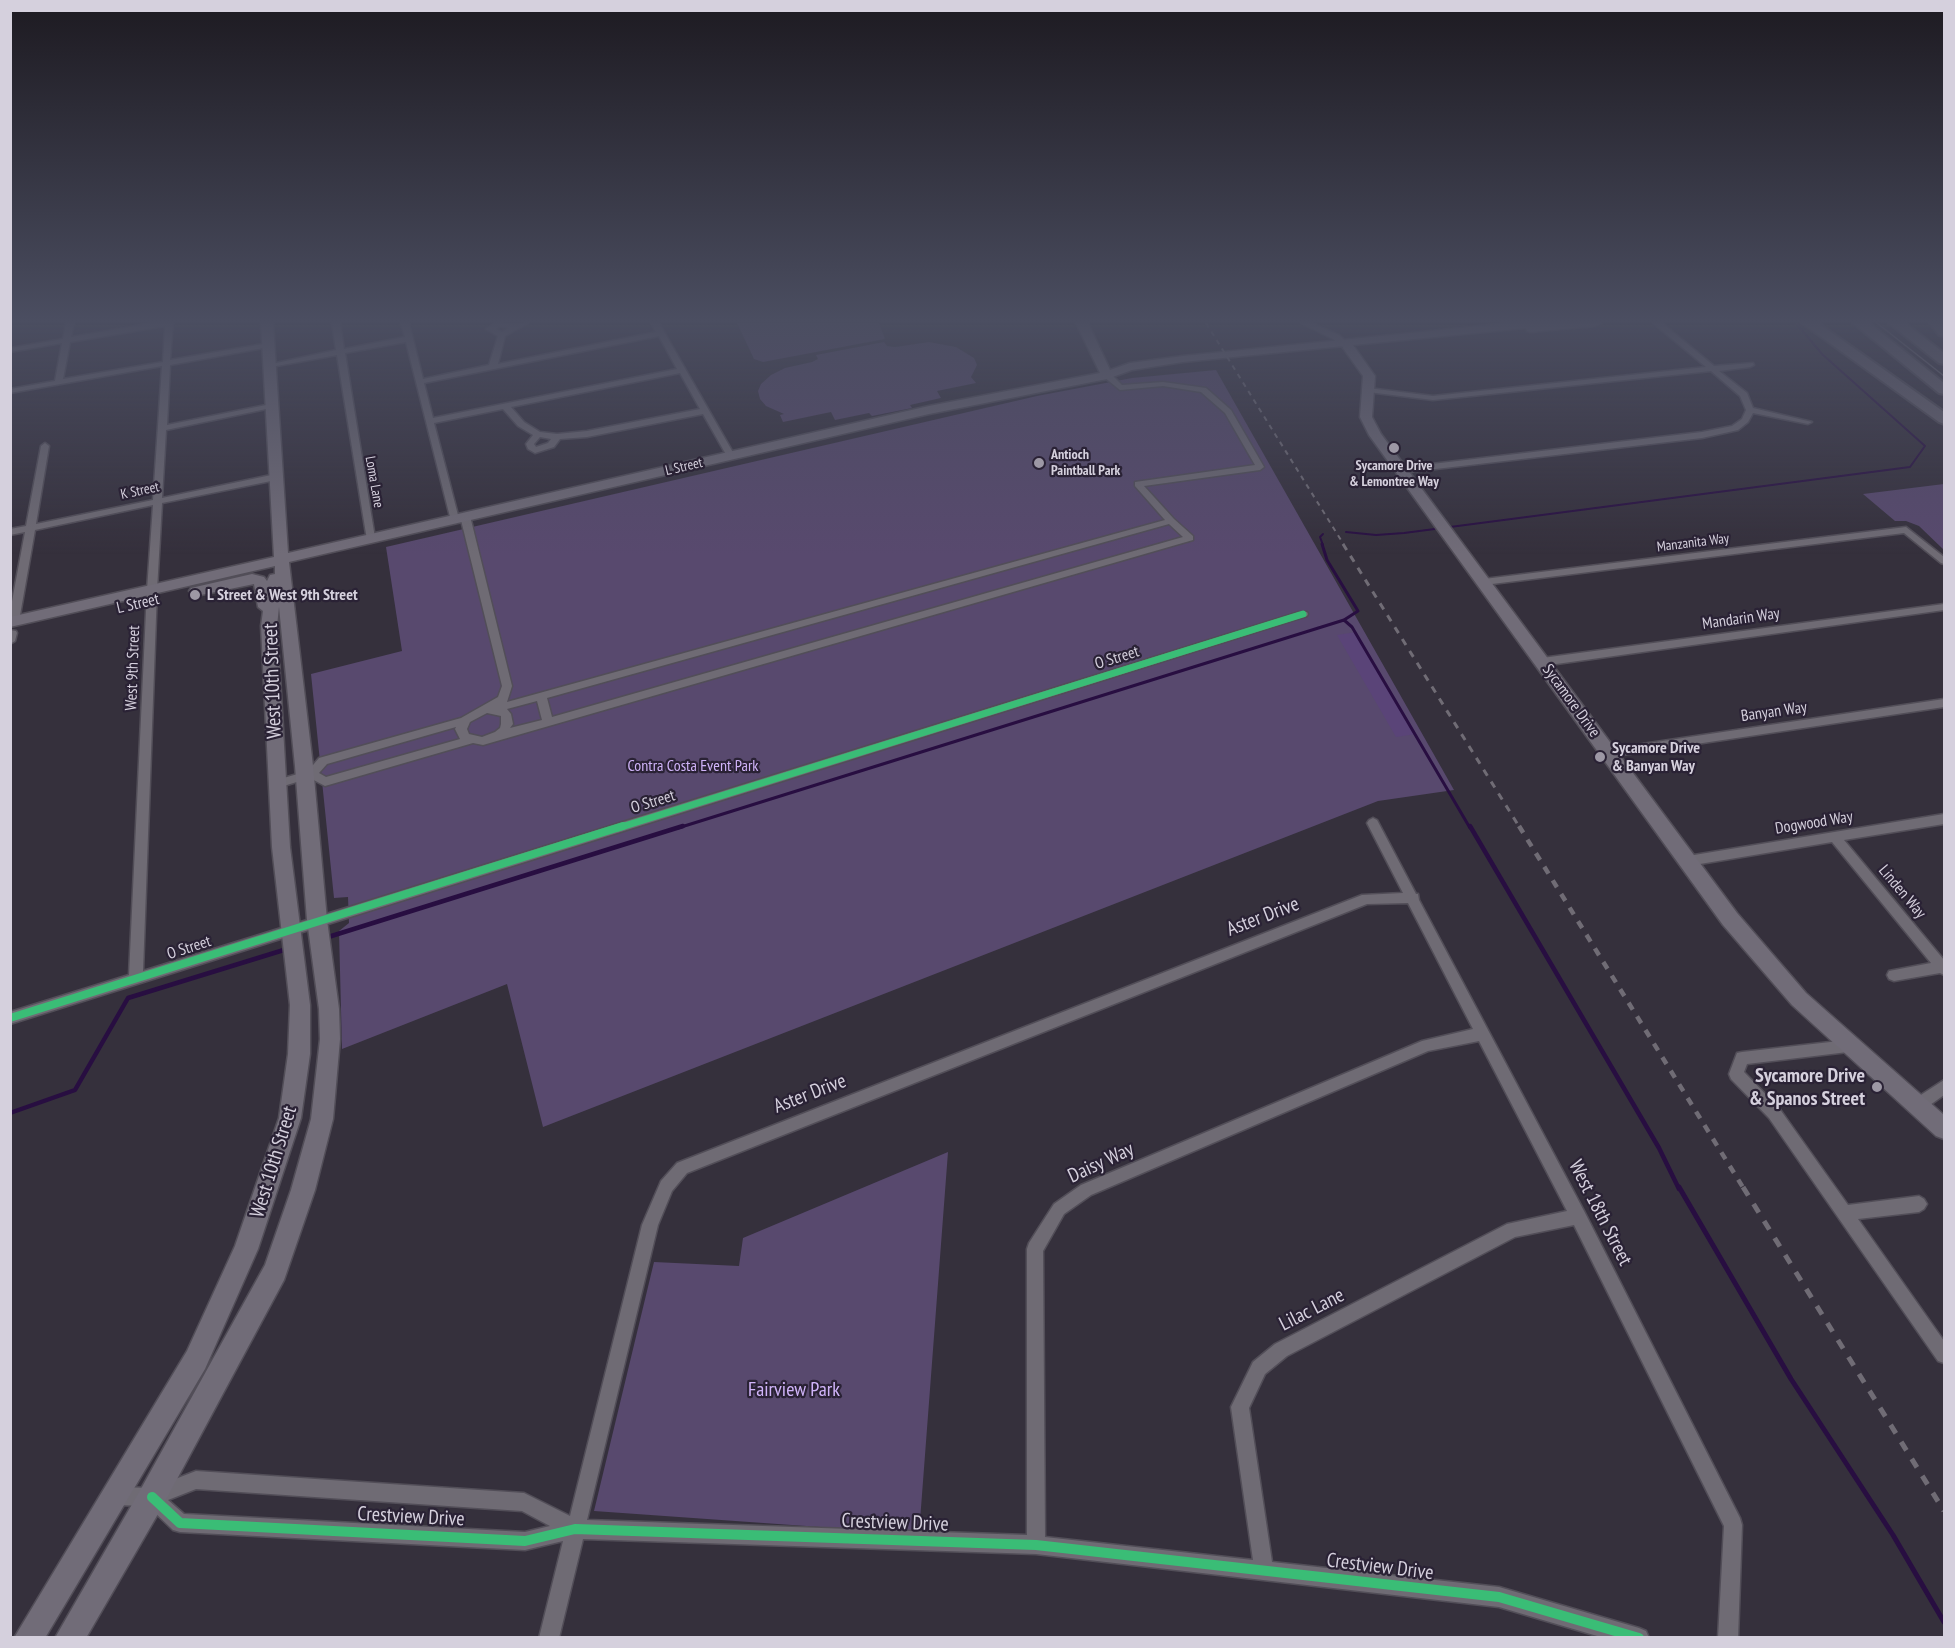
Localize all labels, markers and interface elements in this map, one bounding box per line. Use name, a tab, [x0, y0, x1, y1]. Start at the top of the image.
marker: Sycamore Drive & Lemontree Way	[1387, 441, 1401, 455]
place label: Antioch Paintball Park	[1051, 447, 1120, 479]
street label: Loma Lane	[361, 455, 387, 509]
street label: L Street	[664, 455, 704, 479]
marker: Antioch Paintball Park	[1032, 456, 1046, 470]
place label: Sycamore Drive & Lemontree Way	[1349, 458, 1439, 490]
street label: K Street	[119, 479, 161, 503]
street label: Manzanita Way	[1656, 530, 1730, 556]
place label: L Street & West 9th Street	[207, 585, 358, 605]
marker: L Street & West 9th Street	[188, 588, 202, 602]
street label: L Street	[115, 590, 161, 618]
street label: Mandarin Way	[1701, 604, 1781, 634]
street label: West 10th Street	[259, 623, 287, 739]
street label: West 9th Street	[122, 625, 144, 711]
street label: O Street	[1093, 642, 1141, 674]
street label: Sycamore Drive	[1538, 661, 1604, 741]
street label: Banyan Way	[1740, 698, 1808, 726]
place label: Sycamore Drive & Banyan Way	[1612, 738, 1700, 776]
marker: Sycamore Drive & Banyan Way	[1593, 750, 1607, 764]
park label: Contra Costa Event Park	[627, 756, 759, 776]
street label: O Street	[629, 786, 677, 818]
street label: Dogwood Way	[1774, 807, 1854, 839]
street label: Linden Way	[1874, 861, 1930, 923]
street label: Aster Drive	[1223, 892, 1303, 942]
street label: O Street	[164, 932, 214, 964]
place label: Sycamore Drive & Spanos Street	[1749, 1064, 1865, 1111]
street label: Aster Drive	[770, 1069, 850, 1119]
marker: Sycamore Drive & Spanos Street	[1870, 1080, 1884, 1094]
street label: West 10th Street	[246, 1103, 302, 1221]
street label: Daisy Way	[1064, 1137, 1138, 1189]
street label: West 18th Street	[1563, 1156, 1637, 1270]
street label: Lilac Lane	[1275, 1283, 1349, 1337]
park label: Fairview Park	[748, 1378, 840, 1402]
street label: Crestview Drive	[357, 1502, 465, 1532]
street label: Crestview Drive	[841, 1509, 949, 1537]
street label: Crestview Drive	[1325, 1549, 1435, 1585]

